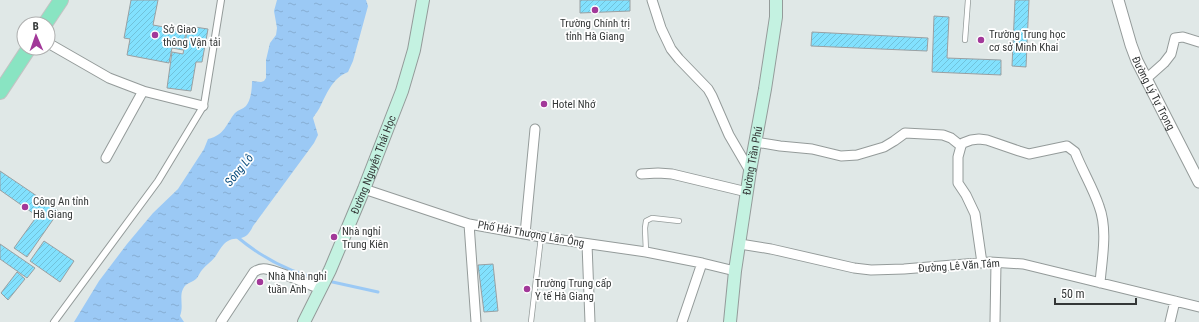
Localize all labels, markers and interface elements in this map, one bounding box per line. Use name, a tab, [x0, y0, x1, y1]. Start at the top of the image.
marker: Trường Chính trị tỉnh Hà Giang	[590, 5, 600, 15]
north arrow	[16, 16, 56, 56]
place label: Trường Chính trị tỉnh Hà Giang	[560, 17, 630, 43]
text: B	[32, 20, 39, 33]
place label: Sở Giao thông Vận tải	[163, 23, 220, 49]
place label: Trường Trung học cơ sở Minh Khai	[989, 28, 1066, 54]
marker: Sở Giao thông Vận tải	[150, 30, 160, 40]
marker: Trường Trung học cơ sở Minh Khai	[976, 35, 986, 45]
street label: Đường Lý Tự Trọng	[1129, 54, 1178, 132]
place label: Hotel Nhớ	[552, 98, 596, 111]
marker: Hotel Nhớ	[539, 99, 549, 109]
street label: Đường Nguyễn Thái Học	[348, 113, 398, 216]
street label: Đường Trần Phú	[740, 125, 765, 196]
water label: Sông Lô	[222, 151, 256, 189]
place label: Công An tỉnh Hà Giang	[33, 195, 89, 221]
marker: Công An tỉnh Hà Giang	[20, 202, 30, 212]
street label: Phố Hải Thượng Lãn Ông	[477, 218, 585, 250]
place label: Nhà nghỉ Trung Kiên	[342, 225, 388, 251]
marker: Nhà nghỉ Trung Kiên	[329, 232, 339, 242]
street label: Đường Lê Văn Tám	[918, 257, 1000, 275]
place label: Nhà Nhà nghỉ tuần Anh	[268, 270, 327, 296]
marker: Nhà Nhà nghỉ tuần Anh	[255, 277, 265, 287]
place label: Trường Trung cấp Y tế Hà Giang	[535, 277, 611, 303]
scale bar	[1055, 280, 1136, 306]
marker: Trường Trung cấp Y tế Hà Giang	[522, 284, 532, 294]
text: 50 m	[1061, 287, 1085, 301]

